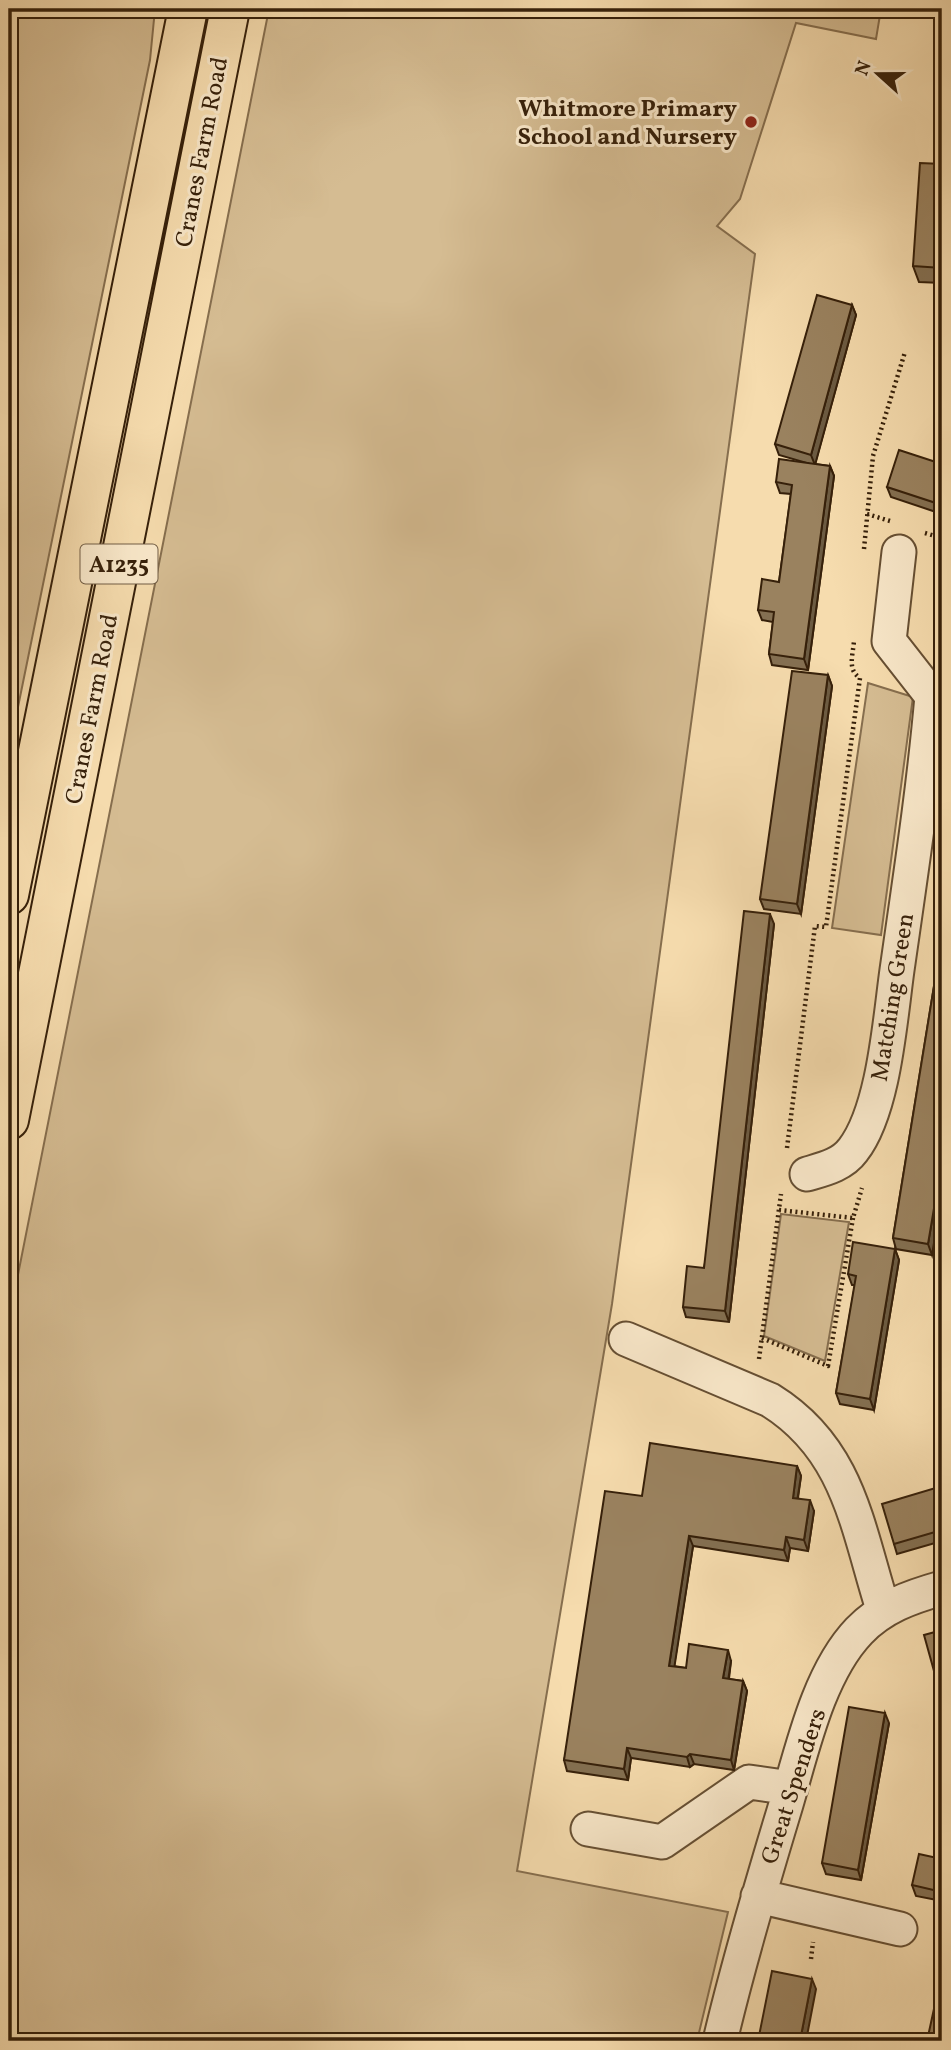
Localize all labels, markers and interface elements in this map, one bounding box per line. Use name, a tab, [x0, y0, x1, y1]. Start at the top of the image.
north arrow	[842, 38, 912, 108]
street label: Cranes Farm Road	[168, 54, 238, 250]
text: N	[849, 57, 879, 80]
place label: Whitmore Primary School and Nursery	[517, 93, 738, 155]
marker: Whitmore Primary School and Nursery	[743, 114, 759, 130]
road number: A1235	[80, 544, 158, 584]
street label: Cranes Farm Road	[58, 611, 128, 807]
street label: Matching Green	[864, 911, 924, 1084]
street label: Great Spenders	[754, 1704, 836, 1869]

